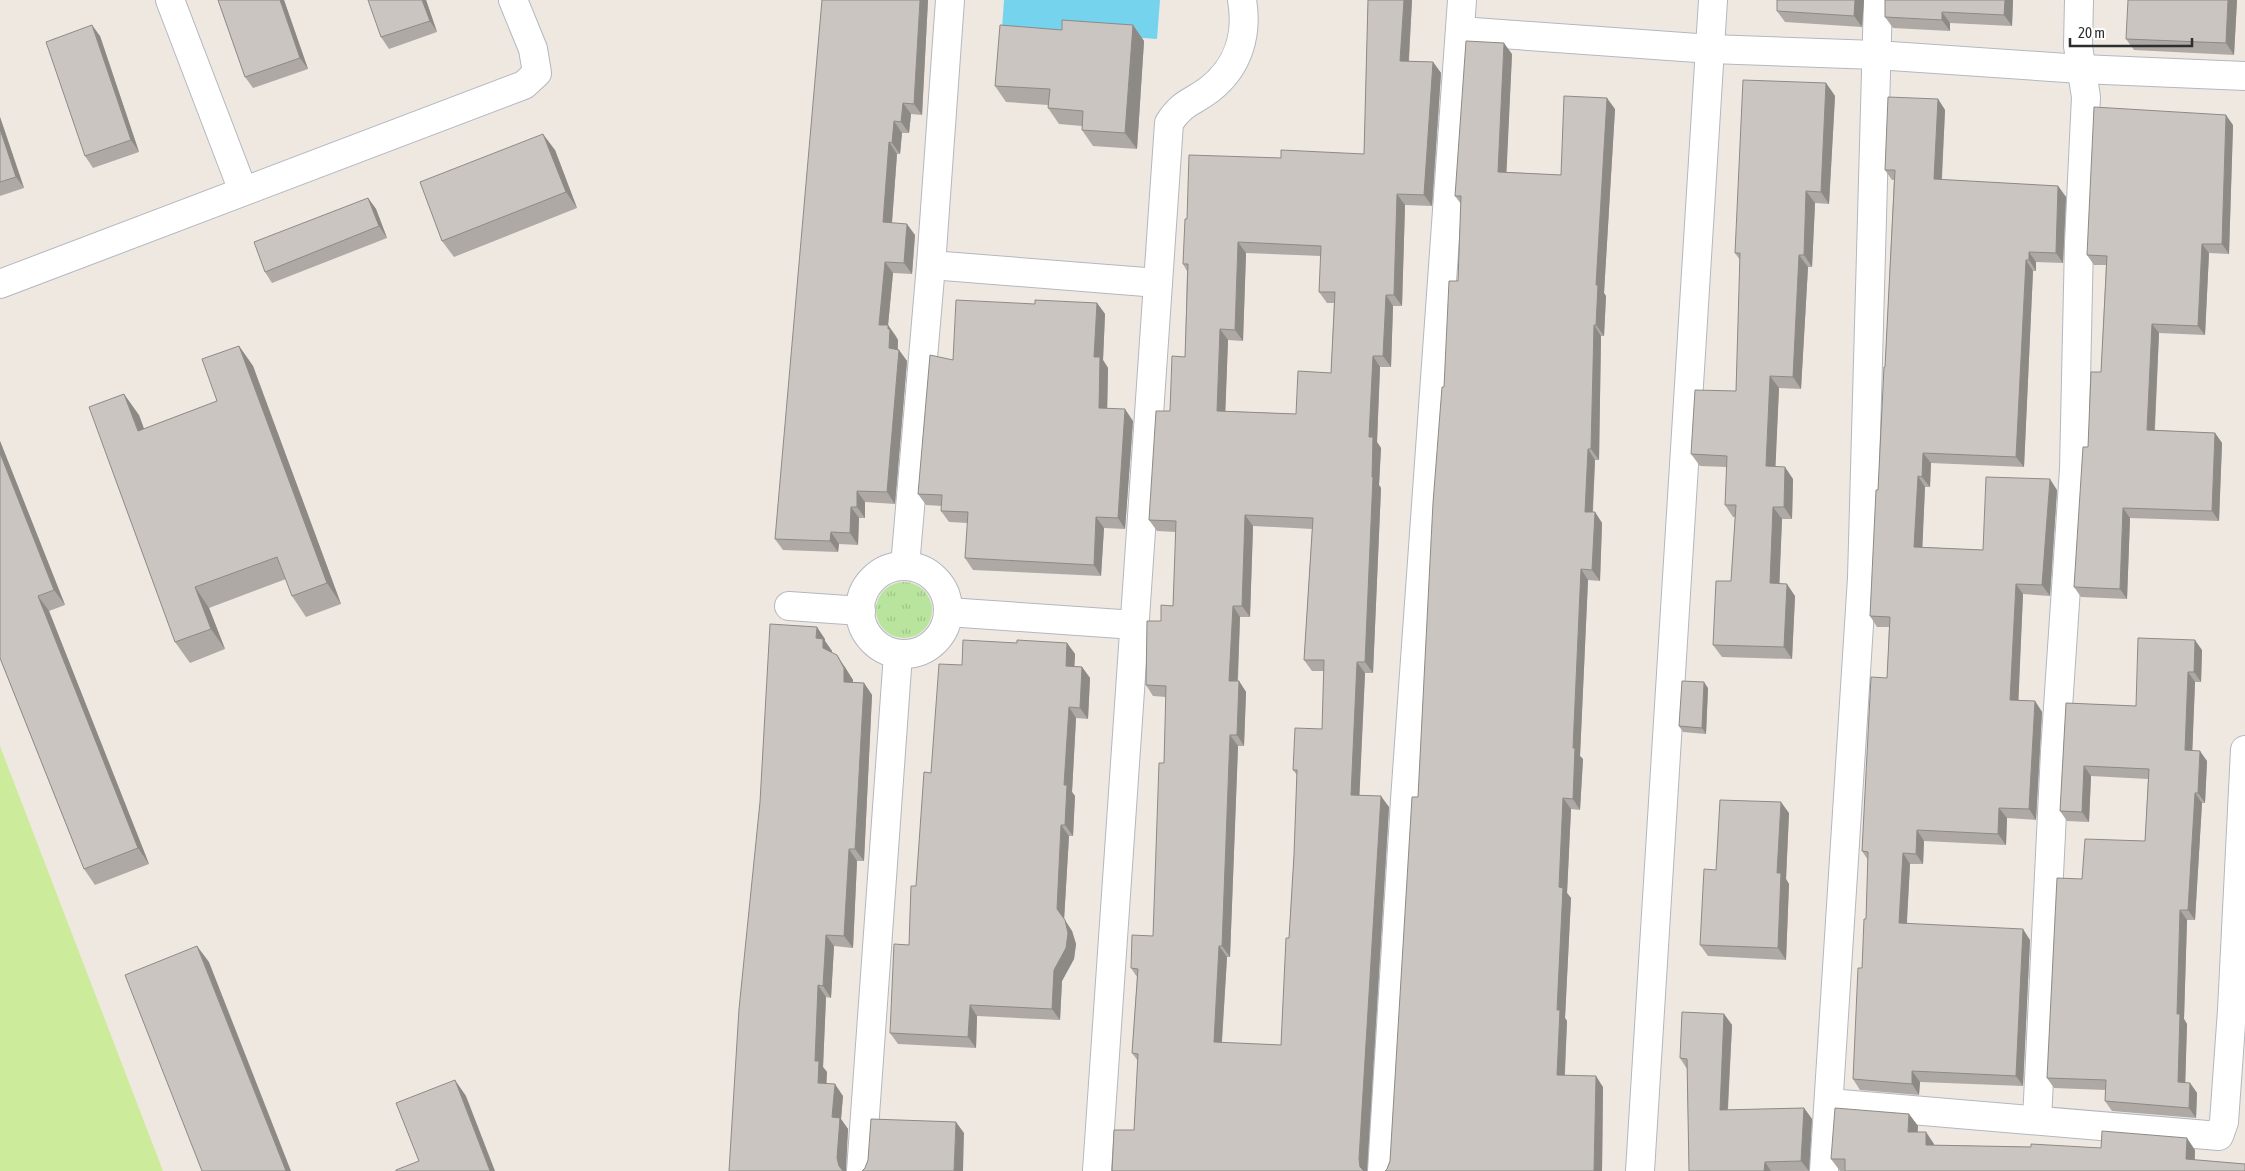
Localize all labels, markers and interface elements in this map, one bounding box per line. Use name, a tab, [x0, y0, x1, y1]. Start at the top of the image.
scale bar	[2070, 15, 2192, 47]
text: 20 m	[2078, 24, 2105, 41]

